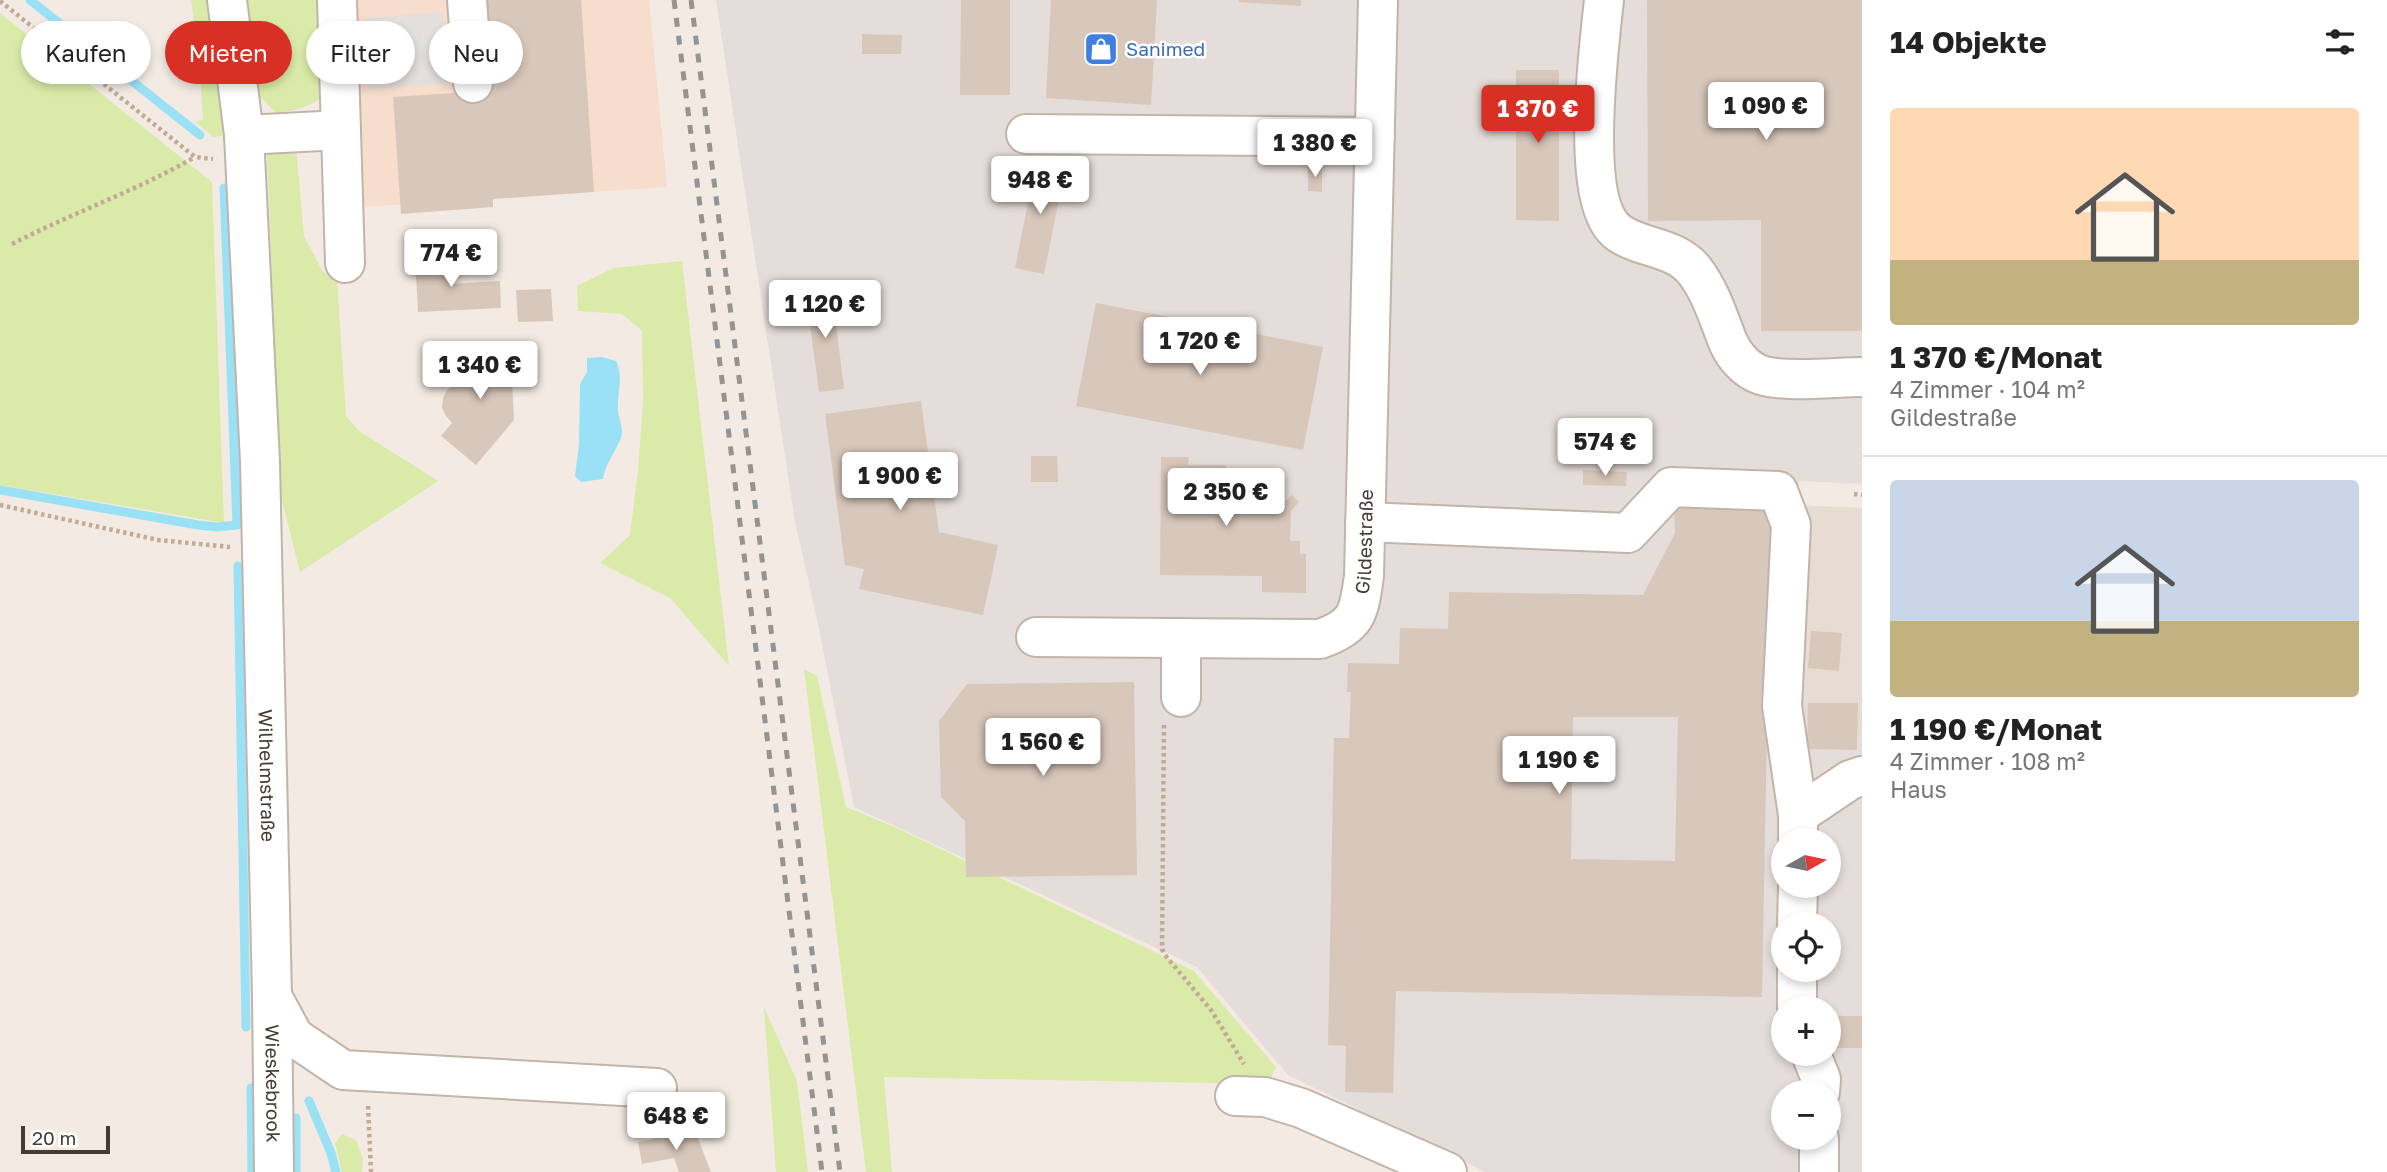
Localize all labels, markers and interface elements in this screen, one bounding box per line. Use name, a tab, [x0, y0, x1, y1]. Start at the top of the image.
chip: Kaufen	[21, 21, 151, 84]
chip: Mieten	[165, 21, 292, 84]
chip: Filter	[306, 21, 415, 84]
chip: Neu	[429, 21, 523, 84]
icon: filters	[2321, 23, 2359, 61]
text: 14 Objekte	[1890, 24, 2047, 60]
shop icon: Sanimed	[1082, 30, 1120, 68]
place label: Sanimed	[1126, 37, 1205, 60]
pin: 1 090 €	[1701, 82, 1831, 142]
pin: 1 370 €	[1473, 86, 1603, 145]
text: 1 090 €	[1724, 91, 1808, 119]
text: 1 370 €	[1497, 94, 1579, 122]
pin: 1 380 €	[1250, 120, 1380, 179]
text: 1 380 €	[1273, 128, 1357, 156]
icon: home	[2062, 154, 2188, 280]
pin: 948 €	[991, 156, 1089, 216]
text: 948 €	[1007, 165, 1073, 193]
pin: 774 €	[402, 230, 500, 289]
text: 774 €	[420, 238, 482, 266]
pin: 1 120 €	[760, 280, 890, 340]
text: 1 120 €	[785, 289, 865, 317]
pin: 1 720 €	[1135, 318, 1265, 377]
text: 1 720 €	[1159, 326, 1241, 354]
text: 1 370 €/Monat	[1890, 339, 2102, 375]
pin: 1 340 €	[415, 342, 545, 401]
text: 1 340 €	[439, 350, 521, 378]
text: 4 Zimmer · 104 m²	[1890, 375, 2085, 403]
text: Gildestraße	[1890, 403, 2017, 431]
pin: 574 €	[1556, 419, 1654, 478]
text: 574 €	[1574, 427, 1636, 455]
pin: 1 900 €	[835, 452, 965, 512]
text: 1 900 €	[858, 461, 942, 489]
pin: 2 350 €	[1161, 468, 1291, 528]
text: 2 350 €	[1184, 477, 1268, 505]
street label: Gildestraße	[1350, 489, 1377, 596]
icon: home	[2062, 526, 2188, 652]
street label: Wilhelmstraße	[255, 709, 281, 842]
text: 1 190 €/Monat	[1890, 711, 2102, 747]
pin: 1 560 €	[978, 718, 1108, 778]
text: 1 560 €	[1001, 727, 1085, 755]
pin: 1 190 €	[1494, 736, 1624, 796]
text: 1 190 €	[1519, 745, 1599, 773]
text: 4 Zimmer · 108 m²	[1890, 747, 2085, 775]
text: Haus	[1890, 775, 1947, 803]
north arrow	[1771, 828, 1841, 898]
map controls	[1771, 828, 1841, 1150]
button: locate	[1771, 912, 1841, 982]
button: +	[1771, 996, 1841, 1066]
street label: Wieskebrook	[261, 1024, 286, 1143]
button: −	[1771, 1080, 1841, 1150]
pin: 648 €	[627, 1092, 725, 1152]
text: 648 €	[643, 1101, 709, 1129]
scale bar	[21, 1123, 110, 1155]
text: 20 m	[32, 1126, 76, 1149]

